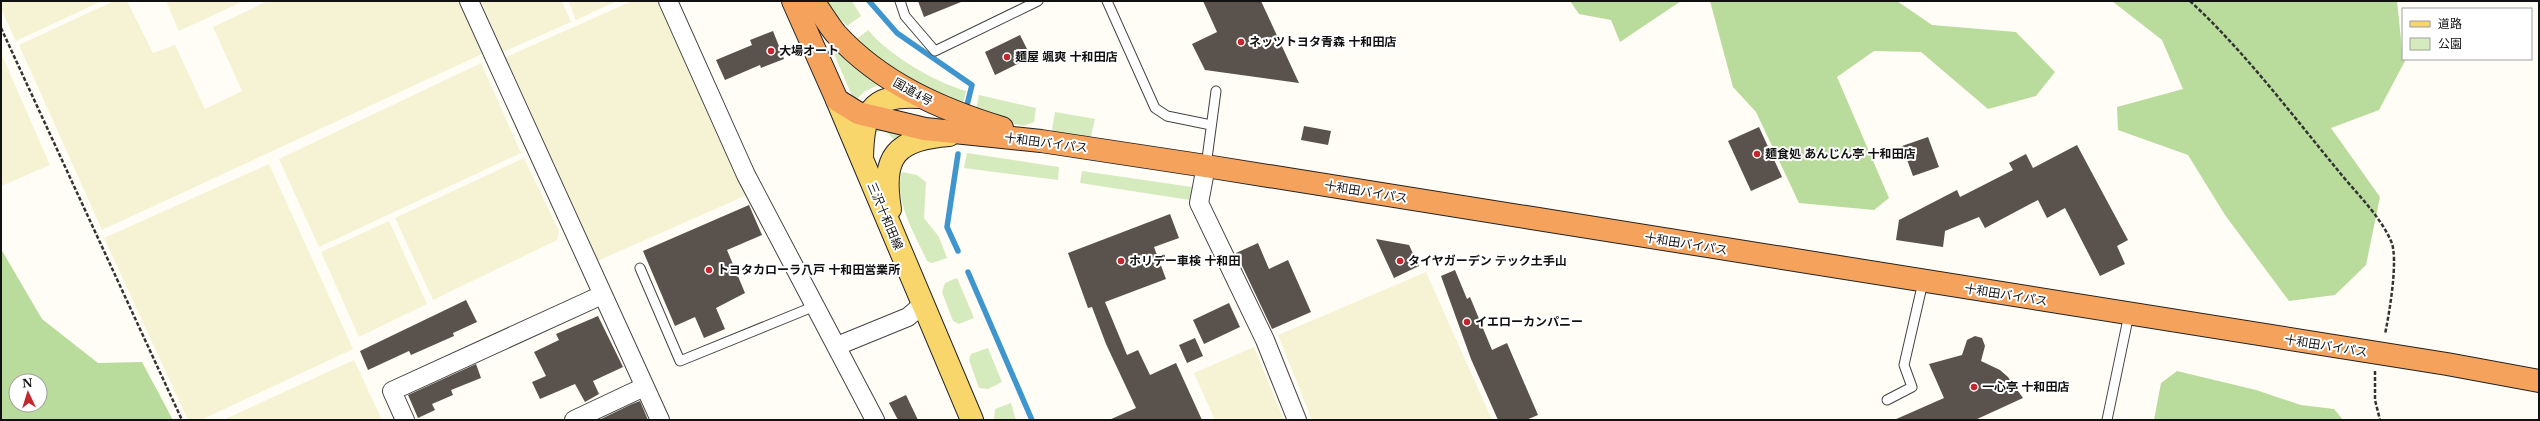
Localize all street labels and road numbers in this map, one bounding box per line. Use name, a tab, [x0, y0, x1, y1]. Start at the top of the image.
street label: 国道4号	[891, 75, 936, 109]
street label: 十和田バイパス	[1004, 130, 1089, 155]
street label: 十和田バイパス	[1324, 178, 1409, 205]
street label: 三沢十和田線	[864, 180, 906, 252]
street label: 十和田バイパス	[1644, 230, 1729, 257]
street label: 十和田バイパス	[1964, 281, 2049, 308]
street label: 十和田バイパス	[2284, 332, 2369, 359]

